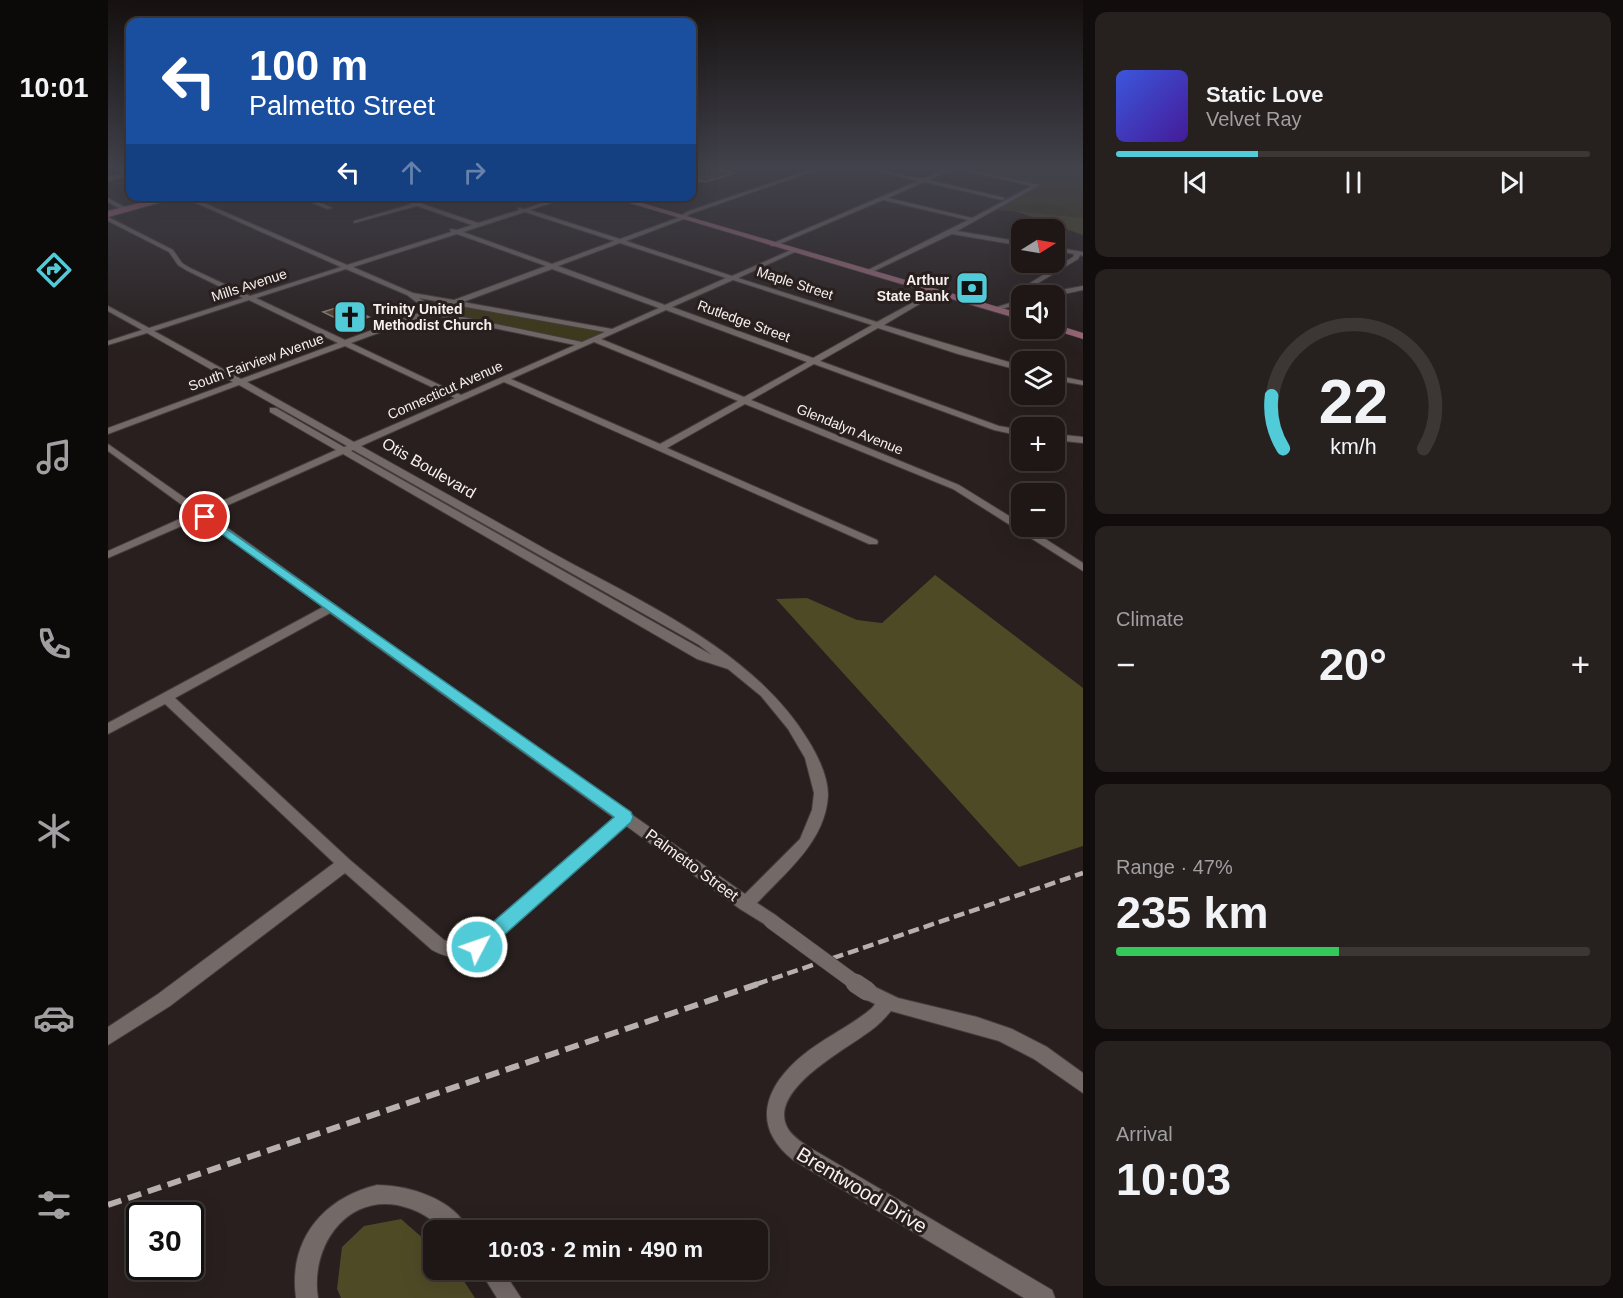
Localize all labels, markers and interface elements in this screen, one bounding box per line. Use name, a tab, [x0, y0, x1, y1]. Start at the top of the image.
icon: left	[150, 42, 228, 120]
text: 100 m	[249, 42, 368, 89]
text: 10:01	[19, 73, 89, 103]
text: Static Love	[1206, 82, 1323, 107]
text: Palmetto Street	[249, 91, 435, 121]
text: Velvet Ray	[1206, 108, 1302, 130]
icon: left	[332, 156, 365, 189]
icon: ahead	[395, 156, 428, 189]
icon: right	[458, 156, 491, 189]
icon: previous	[1179, 166, 1212, 199]
icon: pause	[1337, 166, 1370, 199]
icon: next	[1495, 166, 1528, 199]
north arrow	[1011, 219, 1065, 273]
map controls	[1011, 219, 1065, 537]
icon: directions	[33, 249, 75, 291]
street label: Maple Street	[755, 263, 835, 303]
street label: Mills Avenue	[209, 265, 289, 305]
bank icon: Arthur State Bank	[954, 270, 990, 306]
place label: Arthur State Bank	[877, 272, 950, 304]
button: sound	[1011, 285, 1065, 339]
street label: Rutledge Street	[696, 297, 793, 345]
church icon: Trinity United Methodist Church	[332, 299, 368, 335]
place label: Trinity United Methodist Church	[373, 301, 492, 333]
street label: South Fairview Avenue	[186, 330, 326, 394]
button: layers	[1011, 351, 1065, 405]
street label: Connecticut Avenue	[385, 357, 505, 423]
text: 22	[1318, 367, 1388, 436]
street label: Glendalyn Avenue	[794, 400, 906, 458]
button: +	[1011, 417, 1065, 471]
street label: Otis Boulevard	[379, 434, 479, 502]
text: km/h	[1330, 435, 1376, 459]
icon: music	[33, 436, 75, 478]
button: −	[1011, 483, 1065, 537]
pin	[179, 491, 230, 542]
icon: arrive	[188, 500, 221, 533]
text: Climate	[1116, 608, 1184, 630]
icon: phone	[33, 623, 75, 665]
text: 20°	[1319, 639, 1387, 690]
text: −	[1116, 646, 1135, 683]
text: +	[1571, 646, 1590, 683]
icon: climate	[33, 810, 75, 852]
street label: Palmetto Street	[642, 826, 742, 905]
text: Range · 47%	[1116, 856, 1233, 878]
text: 235 km	[1116, 887, 1269, 938]
position arrow	[445, 915, 509, 979]
icon: car	[33, 997, 75, 1039]
text: Arrival	[1116, 1123, 1173, 1145]
street label: Brentwood Drive	[793, 1142, 931, 1238]
text: 10:03	[1116, 1154, 1231, 1205]
icon: filters	[33, 1184, 75, 1226]
speed limit sign: 30	[126, 1202, 204, 1280]
text: 10:03 · 2 min · 490 m	[488, 1237, 703, 1262]

